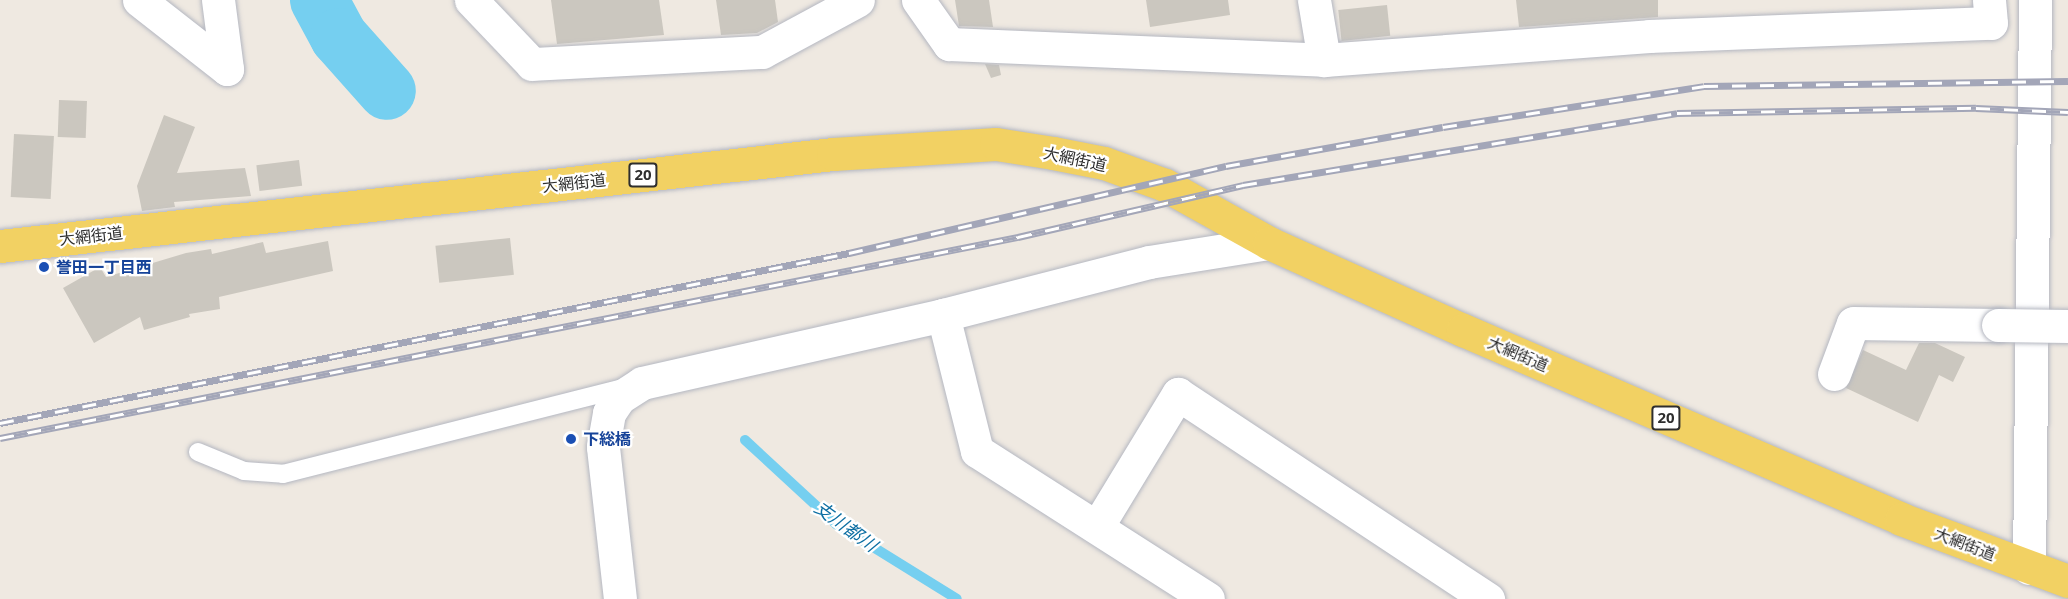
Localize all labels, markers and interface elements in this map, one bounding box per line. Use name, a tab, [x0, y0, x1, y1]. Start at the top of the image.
street label: 大網街道	[1042, 143, 1108, 175]
road number: 20	[628, 163, 658, 187]
street label: 大網街道	[541, 170, 607, 196]
street label: 大網街道	[58, 223, 124, 249]
place label: 誉田一丁目西	[56, 257, 152, 277]
marker: 誉田一丁目西	[37, 260, 51, 274]
street label: 大網街道	[1485, 333, 1551, 375]
road number: 20	[1651, 406, 1681, 430]
place label: 下総橋	[583, 429, 631, 449]
marker: 下総橋	[564, 432, 578, 446]
water label: 支川都川	[811, 496, 881, 556]
street label: 大網街道	[1932, 524, 1998, 564]

